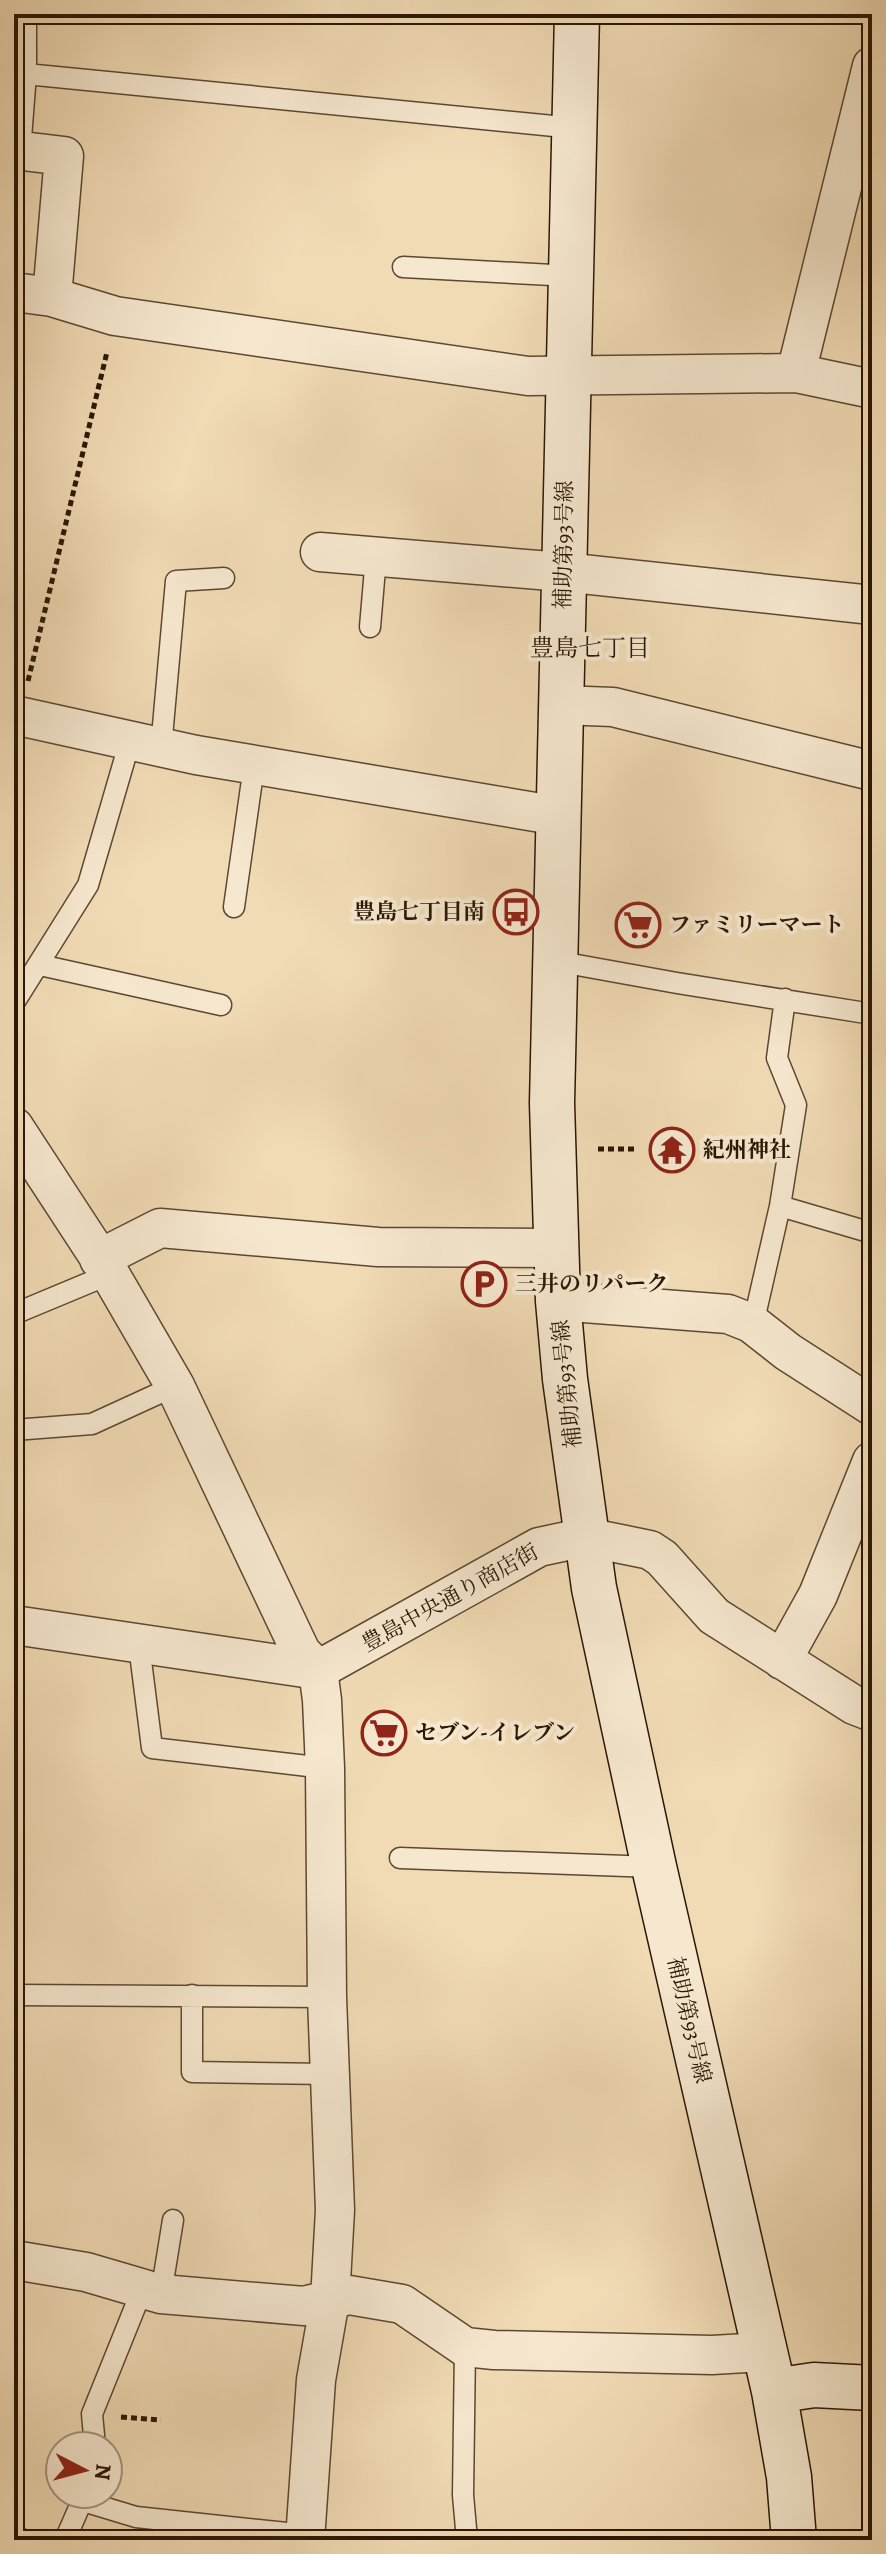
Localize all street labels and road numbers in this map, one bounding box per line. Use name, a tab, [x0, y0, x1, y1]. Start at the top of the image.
street label: 補助第93号線	[548, 480, 580, 610]
street label: 補助第93号線	[545, 1318, 589, 1450]
street label: 豊島中央通り商店街	[356, 1537, 544, 1659]
street label: 補助第93号線	[660, 1954, 718, 2086]

